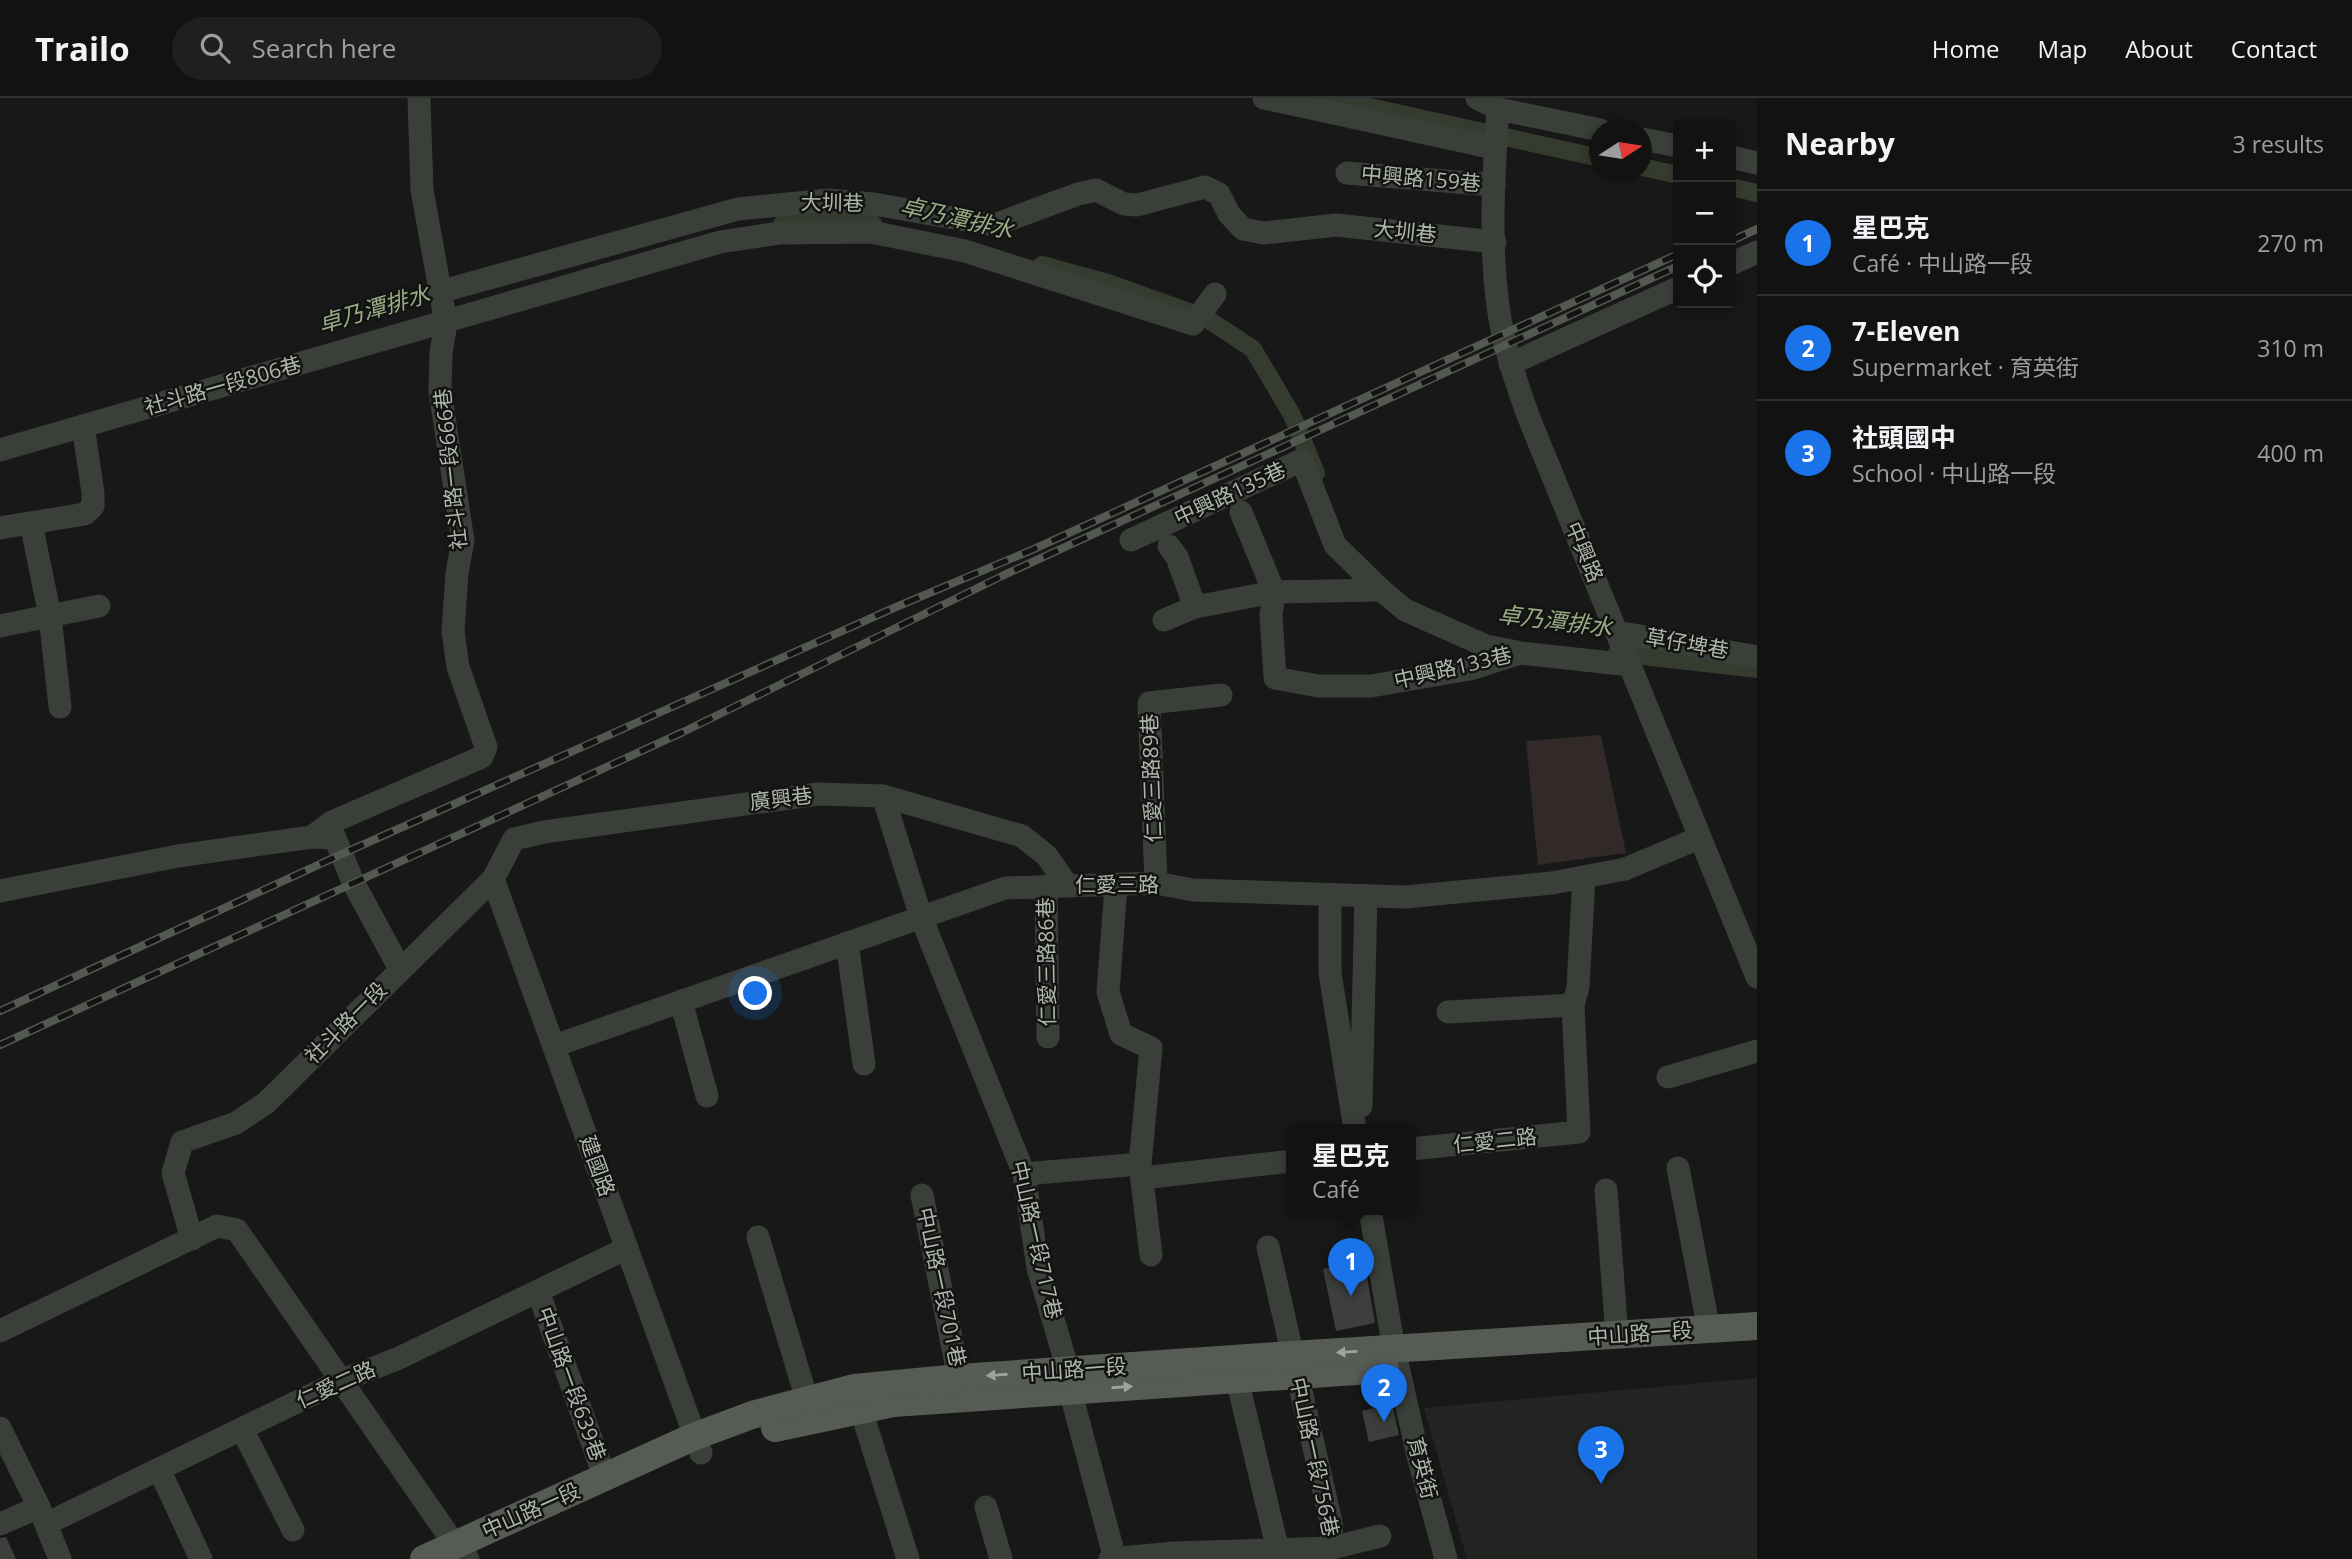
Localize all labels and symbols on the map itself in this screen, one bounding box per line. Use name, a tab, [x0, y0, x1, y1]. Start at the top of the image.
north arrow	[1589, 119, 1652, 182]
street label: 中興路159巷	[1360, 159, 1482, 197]
street label: 大圳巷	[800, 187, 864, 217]
water label: 卓乃潭排水	[898, 189, 1018, 246]
street label: 大圳巷	[1372, 214, 1438, 248]
water label: 卓乃潭排水	[314, 277, 434, 339]
street label: 社斗路一段806巷	[141, 349, 304, 421]
street label: 社斗路一段666巷	[428, 387, 472, 551]
street label: 中興路135巷	[1169, 455, 1290, 531]
street label: 中興路	[1560, 517, 1610, 586]
water label: 卓乃潭排水	[1496, 597, 1615, 643]
street label: 草仔埤巷	[1643, 622, 1731, 664]
street label: 中興路133巷	[1391, 640, 1514, 694]
street label: 仁愛三路89巷	[1135, 713, 1167, 843]
street label: 廣興巷	[748, 780, 814, 816]
street label: 仁愛三路	[1075, 870, 1159, 898]
street label: 仁愛三路86巷	[1031, 897, 1061, 1027]
street label: 社斗路一段	[298, 975, 392, 1069]
your location	[738, 976, 772, 1010]
street label: 仁愛二路	[1452, 1122, 1538, 1158]
street label: 建國路	[574, 1131, 622, 1200]
street label: 中山路一段717巷	[1005, 1158, 1069, 1322]
street label: 中山路一段701巷	[911, 1205, 973, 1369]
pin: 1	[1328, 1238, 1374, 1296]
street label: 中山路一段639巷	[531, 1303, 613, 1465]
street label: 中山路一段	[1587, 1315, 1693, 1351]
one-way arrow	[1335, 1346, 1357, 1357]
street label: 中山路一段	[1021, 1351, 1127, 1387]
street label: 仁愛二路	[292, 1354, 380, 1414]
pin: 2	[1361, 1364, 1407, 1422]
one-way arrow	[986, 1370, 1008, 1381]
street label: 中山路一段756巷	[1284, 1375, 1346, 1539]
one-way arrow	[1111, 1381, 1133, 1392]
pin: 3	[1578, 1426, 1624, 1484]
street label: 育英街	[1402, 1434, 1444, 1502]
street label: 中山路一段	[477, 1476, 584, 1544]

